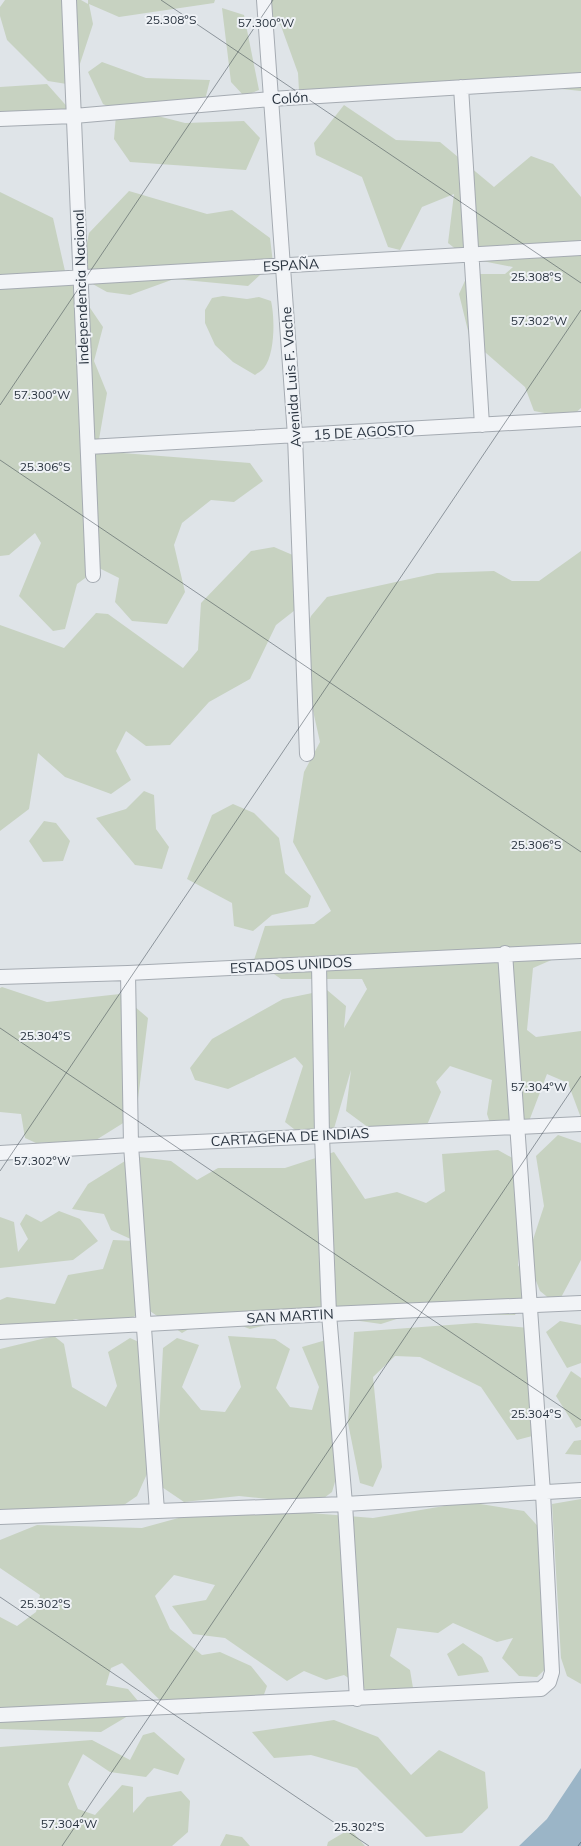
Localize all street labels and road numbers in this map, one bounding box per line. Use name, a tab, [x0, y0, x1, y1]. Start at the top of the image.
street label: Colón	[271, 88, 309, 108]
street label: Independencia Nacional	[69, 209, 93, 365]
street label: ESPAÑA	[263, 255, 320, 275]
street label: Avenida Luis F. Vache	[277, 306, 305, 448]
street label: 15 DE AGOSTO	[313, 420, 415, 444]
street label: ESTADOS UNIDOS	[230, 953, 353, 977]
street label: CARTAGENA DE INDIAS	[210, 1124, 370, 1150]
street label: SAN MARTIN	[246, 1305, 334, 1327]

